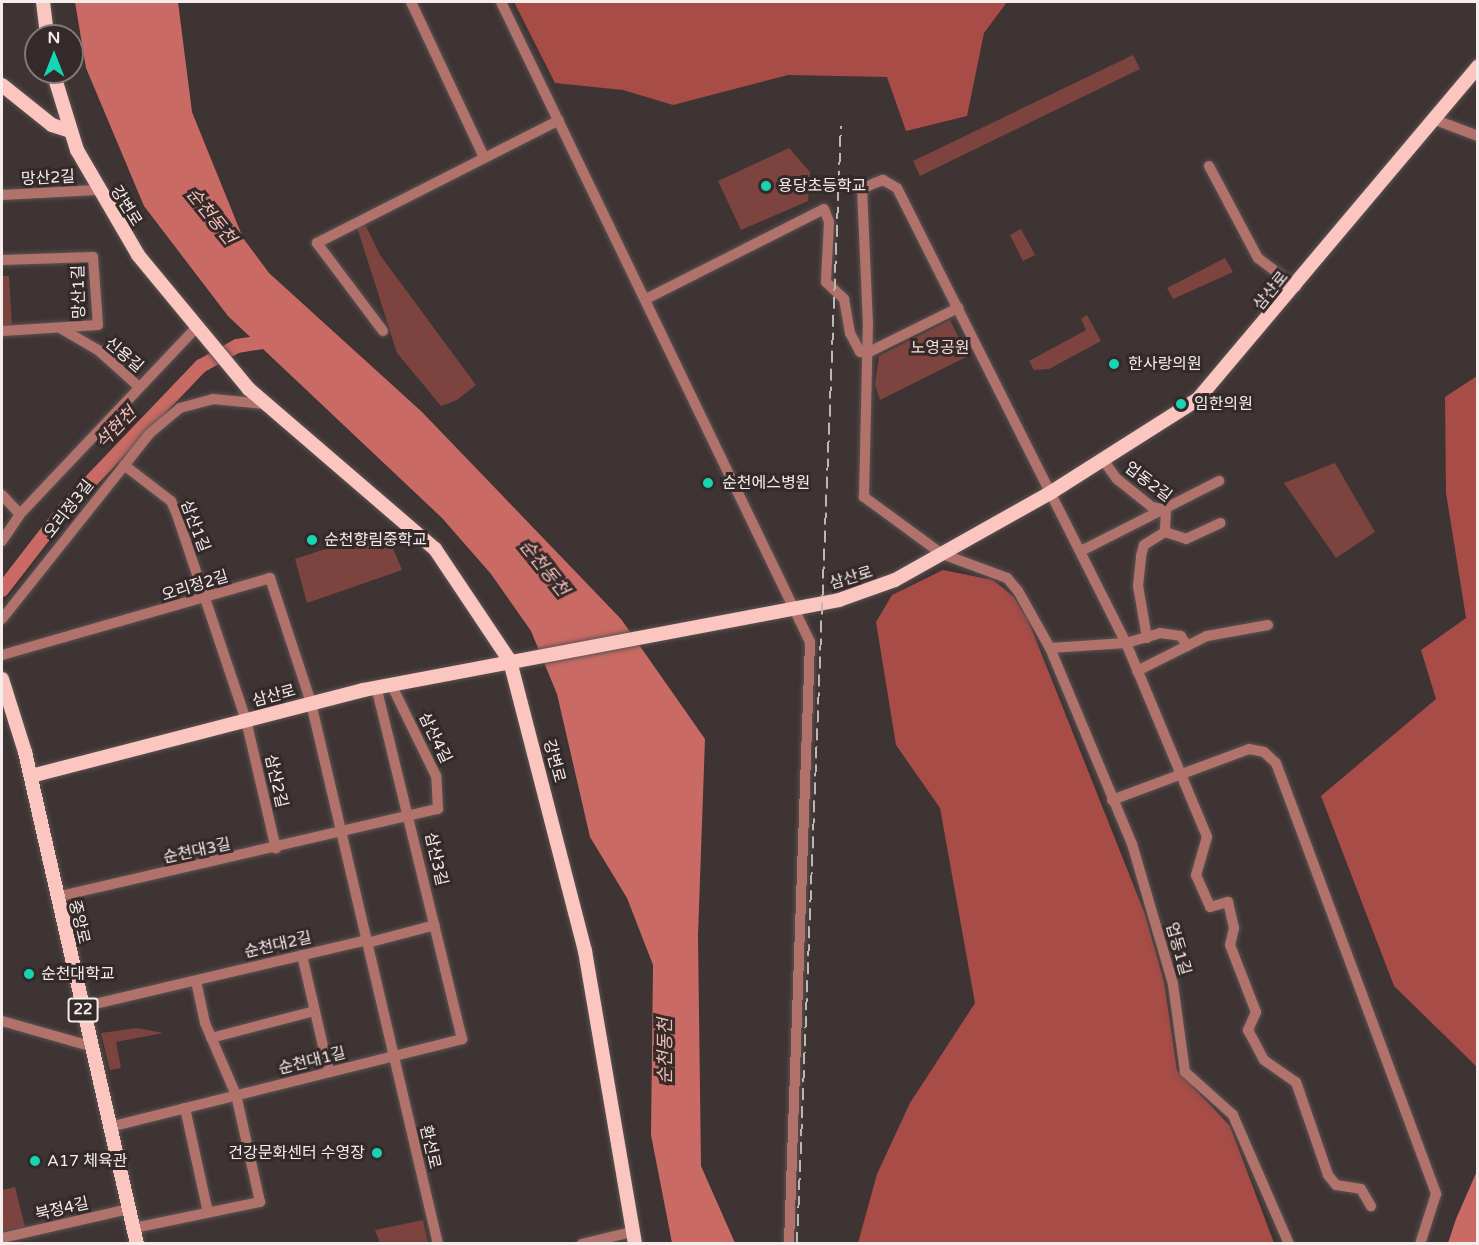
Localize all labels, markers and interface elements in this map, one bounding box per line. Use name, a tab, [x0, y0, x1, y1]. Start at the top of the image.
north arrow	[24, 24, 84, 84]
text: N	[48, 28, 60, 48]
street label: 망산2길	[20, 167, 76, 189]
place label: 용당초등학교	[778, 176, 866, 196]
marker: 용당초등학교	[759, 179, 773, 193]
street label: 강변로	[106, 182, 146, 230]
water label: 순천동천	[182, 183, 240, 249]
street label: 망산1길	[69, 265, 89, 319]
street label: 삼산로	[1250, 268, 1292, 314]
street label: 신용길	[101, 333, 147, 377]
park label: 노영공원	[911, 338, 969, 358]
place label: 한사랑의원	[1128, 354, 1202, 374]
marker: 한사랑의원	[1105, 355, 1123, 373]
place label: 임한의원	[1194, 394, 1253, 414]
marker: 임한의원	[1172, 395, 1190, 413]
water label: 석현천	[91, 403, 141, 453]
street label: 업동2길	[1121, 458, 1175, 506]
place label: 순천에스병원	[722, 473, 810, 493]
marker: 순천에스병원	[699, 474, 717, 492]
street label: 오리정3길	[40, 476, 98, 542]
street label: 삼산1길	[176, 497, 214, 555]
place label: 순천향림중학교	[324, 530, 427, 550]
marker: 순천향림중학교	[305, 533, 319, 547]
water label: 순천동천	[515, 535, 573, 601]
street label: 삼산로	[827, 562, 875, 594]
street label: 오리정2길	[159, 567, 231, 605]
street label: 삼산로	[250, 681, 298, 711]
street label: 삼산4길	[414, 709, 456, 767]
street label: 강변로	[539, 737, 569, 785]
street label: 삼산2길	[261, 752, 291, 810]
street label: 삼산3길	[421, 830, 451, 888]
street label: 순천대3길	[161, 834, 233, 868]
street label: 중앙로	[65, 898, 93, 946]
street label: 업동1길	[1161, 920, 1195, 978]
street label: 순천대2길	[242, 928, 314, 962]
place label: 순천대학교	[41, 964, 115, 984]
marker: 순천대학교	[22, 967, 36, 981]
road number: 22	[66, 998, 100, 1022]
water label: 순천동천	[654, 1018, 676, 1084]
street label: 순천대1길	[276, 1043, 348, 1079]
street label: 환선로	[416, 1123, 444, 1171]
place label: 건강문화센터 수영장	[228, 1143, 365, 1163]
marker: 건강문화센터 수영장	[370, 1146, 384, 1160]
place label: A17 체육관	[47, 1151, 127, 1171]
marker: A17 체육관	[28, 1154, 42, 1168]
street label: 북정4길	[33, 1194, 91, 1224]

